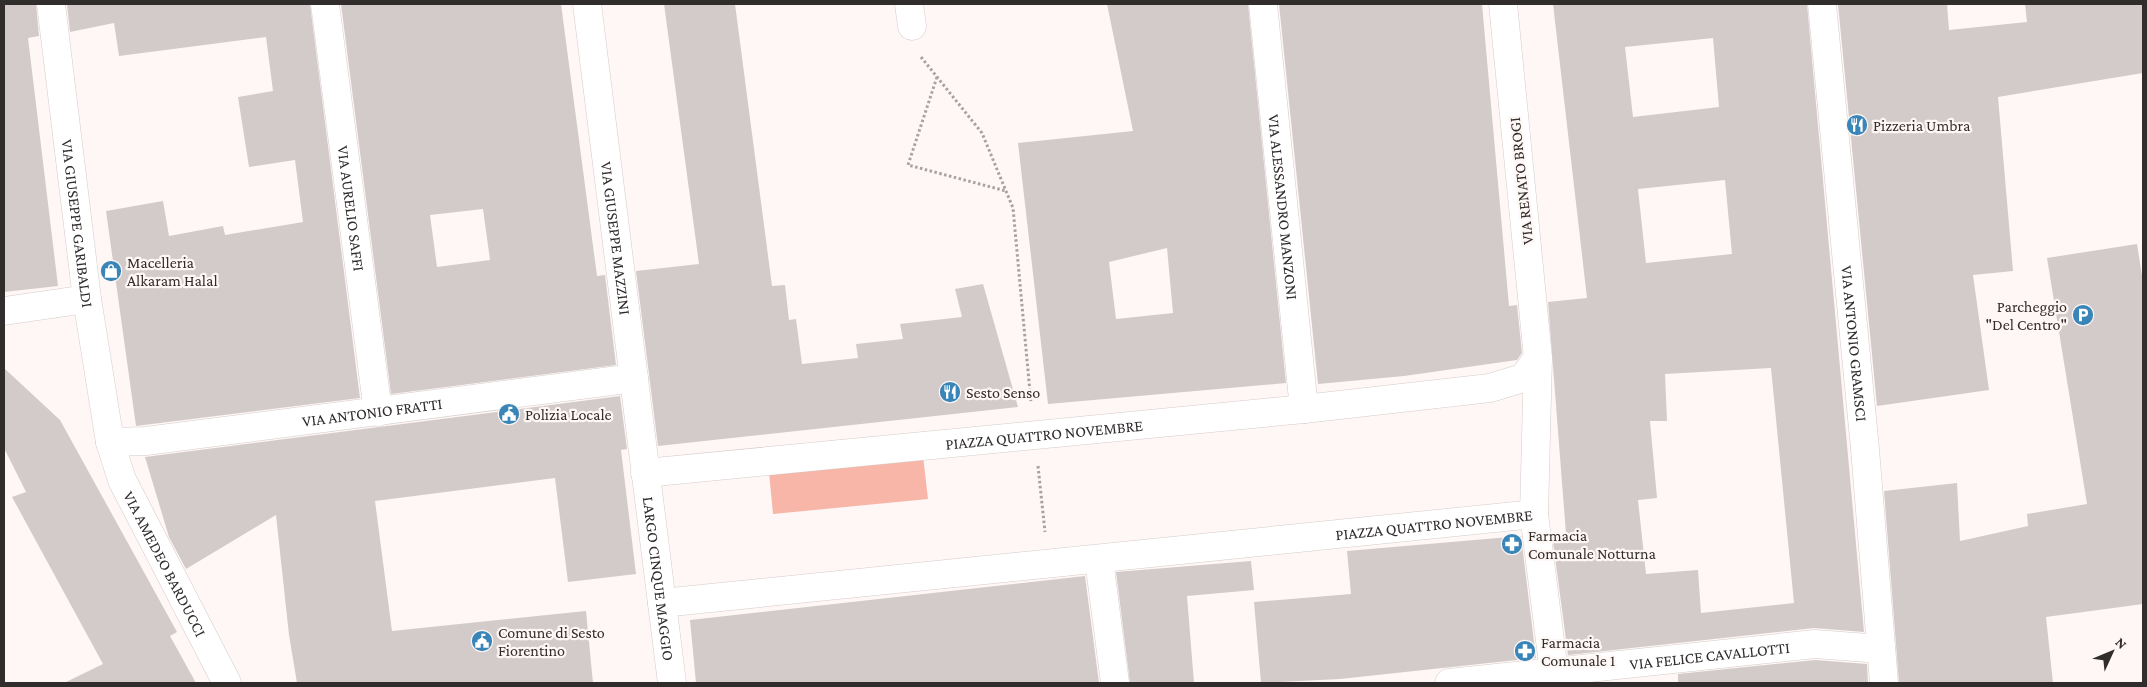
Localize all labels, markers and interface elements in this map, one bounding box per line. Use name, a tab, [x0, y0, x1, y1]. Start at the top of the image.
street label: VIA ALESSANDRO MANZONI	[1266, 113, 1301, 301]
restaurant icon: Pizzeria Umbra	[1845, 113, 1869, 137]
street label: VIA RENATO BROGI	[1506, 116, 1536, 246]
place label: Pizzeria Umbra	[1873, 117, 1971, 134]
street label: VIA GIUSEPPE GARIBALDI	[59, 138, 97, 309]
street label: VIA AURELIO SAFFI	[335, 144, 368, 272]
street label: VIA GIUSEPPE MAZZINI	[598, 160, 634, 316]
place label: Macelleria Alkaram Halal	[127, 254, 218, 289]
shop icon: Macelleria Alkaram Halal	[99, 259, 123, 283]
street label: VIA ANTONIO GRAMSCI	[1839, 265, 1871, 422]
place label: Parcheggio "Del Centro"	[1985, 298, 2067, 333]
parking icon: Parcheggio "Del Centro"	[2071, 303, 2095, 327]
restaurant icon: Sesto Senso	[938, 380, 962, 404]
place label: Sesto Senso	[966, 384, 1040, 401]
street label: VIA ANTONIO FRATTI	[301, 394, 443, 429]
public building icon: Polizia Locale	[497, 402, 521, 426]
place label: Polizia Locale	[525, 406, 612, 423]
street label: PIAZZA QUATTRO NOVEMBRE	[945, 416, 1144, 452]
street label: VIA AMEDEO BARDUCCI	[121, 488, 210, 639]
street label: LARGO CINQUE MAGGIO	[640, 495, 678, 662]
street label: PIAZZA QUATTRO NOVEMBRE	[1334, 506, 1534, 543]
place label: Farmacia Comunale Notturna	[1528, 527, 1657, 562]
pharmacy icon: Farmacia Comunale Notturna	[1500, 532, 1524, 556]
place label: Comune di Sesto Fiorentino	[498, 624, 605, 659]
north arrow	[2087, 627, 2137, 677]
public building icon: Comune di Sesto Fiorentino	[470, 629, 494, 653]
place label: Farmacia Comunale 1	[1541, 634, 1615, 669]
text: N	[2112, 634, 2131, 652]
street label: VIA FELICE CAVALLOTTI	[1629, 638, 1791, 672]
pharmacy icon: Farmacia Comunale 1	[1513, 639, 1537, 663]

